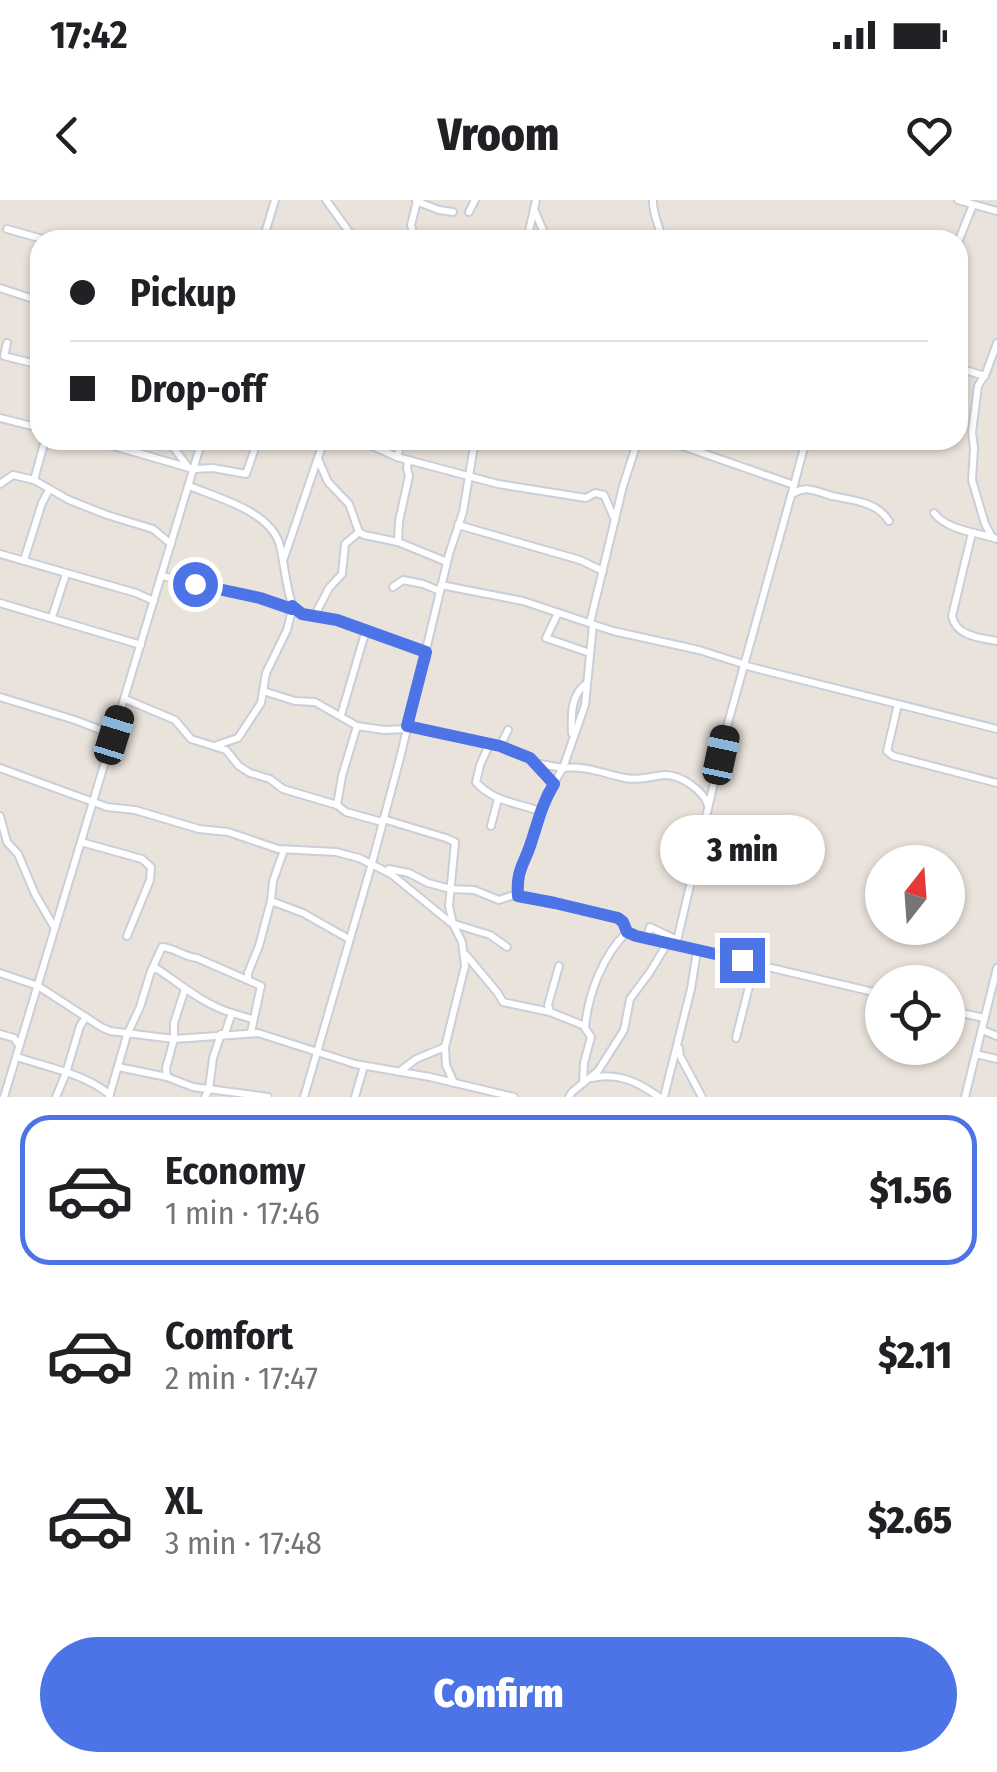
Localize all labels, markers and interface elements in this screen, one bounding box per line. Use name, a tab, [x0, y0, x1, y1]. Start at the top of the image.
text: 17:42	[50, 12, 127, 58]
icon: back	[40, 108, 95, 163]
text: Vroom	[438, 108, 559, 162]
icon: heart	[902, 108, 957, 163]
text: Pickup	[130, 270, 236, 316]
text: Drop-off	[130, 366, 266, 412]
route start	[173, 562, 218, 607]
car	[91, 702, 137, 768]
car	[700, 723, 742, 787]
callout: 3 min	[660, 815, 824, 885]
text: 3 min	[707, 831, 778, 869]
north arrow	[865, 845, 965, 945]
map controls	[865, 845, 965, 1065]
route end	[720, 938, 765, 983]
button: locate	[865, 965, 965, 1065]
icon: car	[45, 1145, 135, 1235]
text: Economy	[165, 1148, 305, 1194]
text: $1.56	[869, 1167, 952, 1213]
text: 1 min · 17:46	[165, 1194, 320, 1232]
icon: car	[45, 1310, 135, 1400]
text: Comfort	[165, 1313, 293, 1359]
text: $2.11	[878, 1332, 952, 1378]
text: 2 min · 17:47	[165, 1359, 318, 1397]
icon: car	[45, 1475, 135, 1565]
text: XL	[165, 1478, 203, 1524]
text: $2.65	[868, 1497, 952, 1543]
text: 3 min · 17:48	[165, 1524, 322, 1562]
button: Confirm	[40, 1637, 957, 1752]

